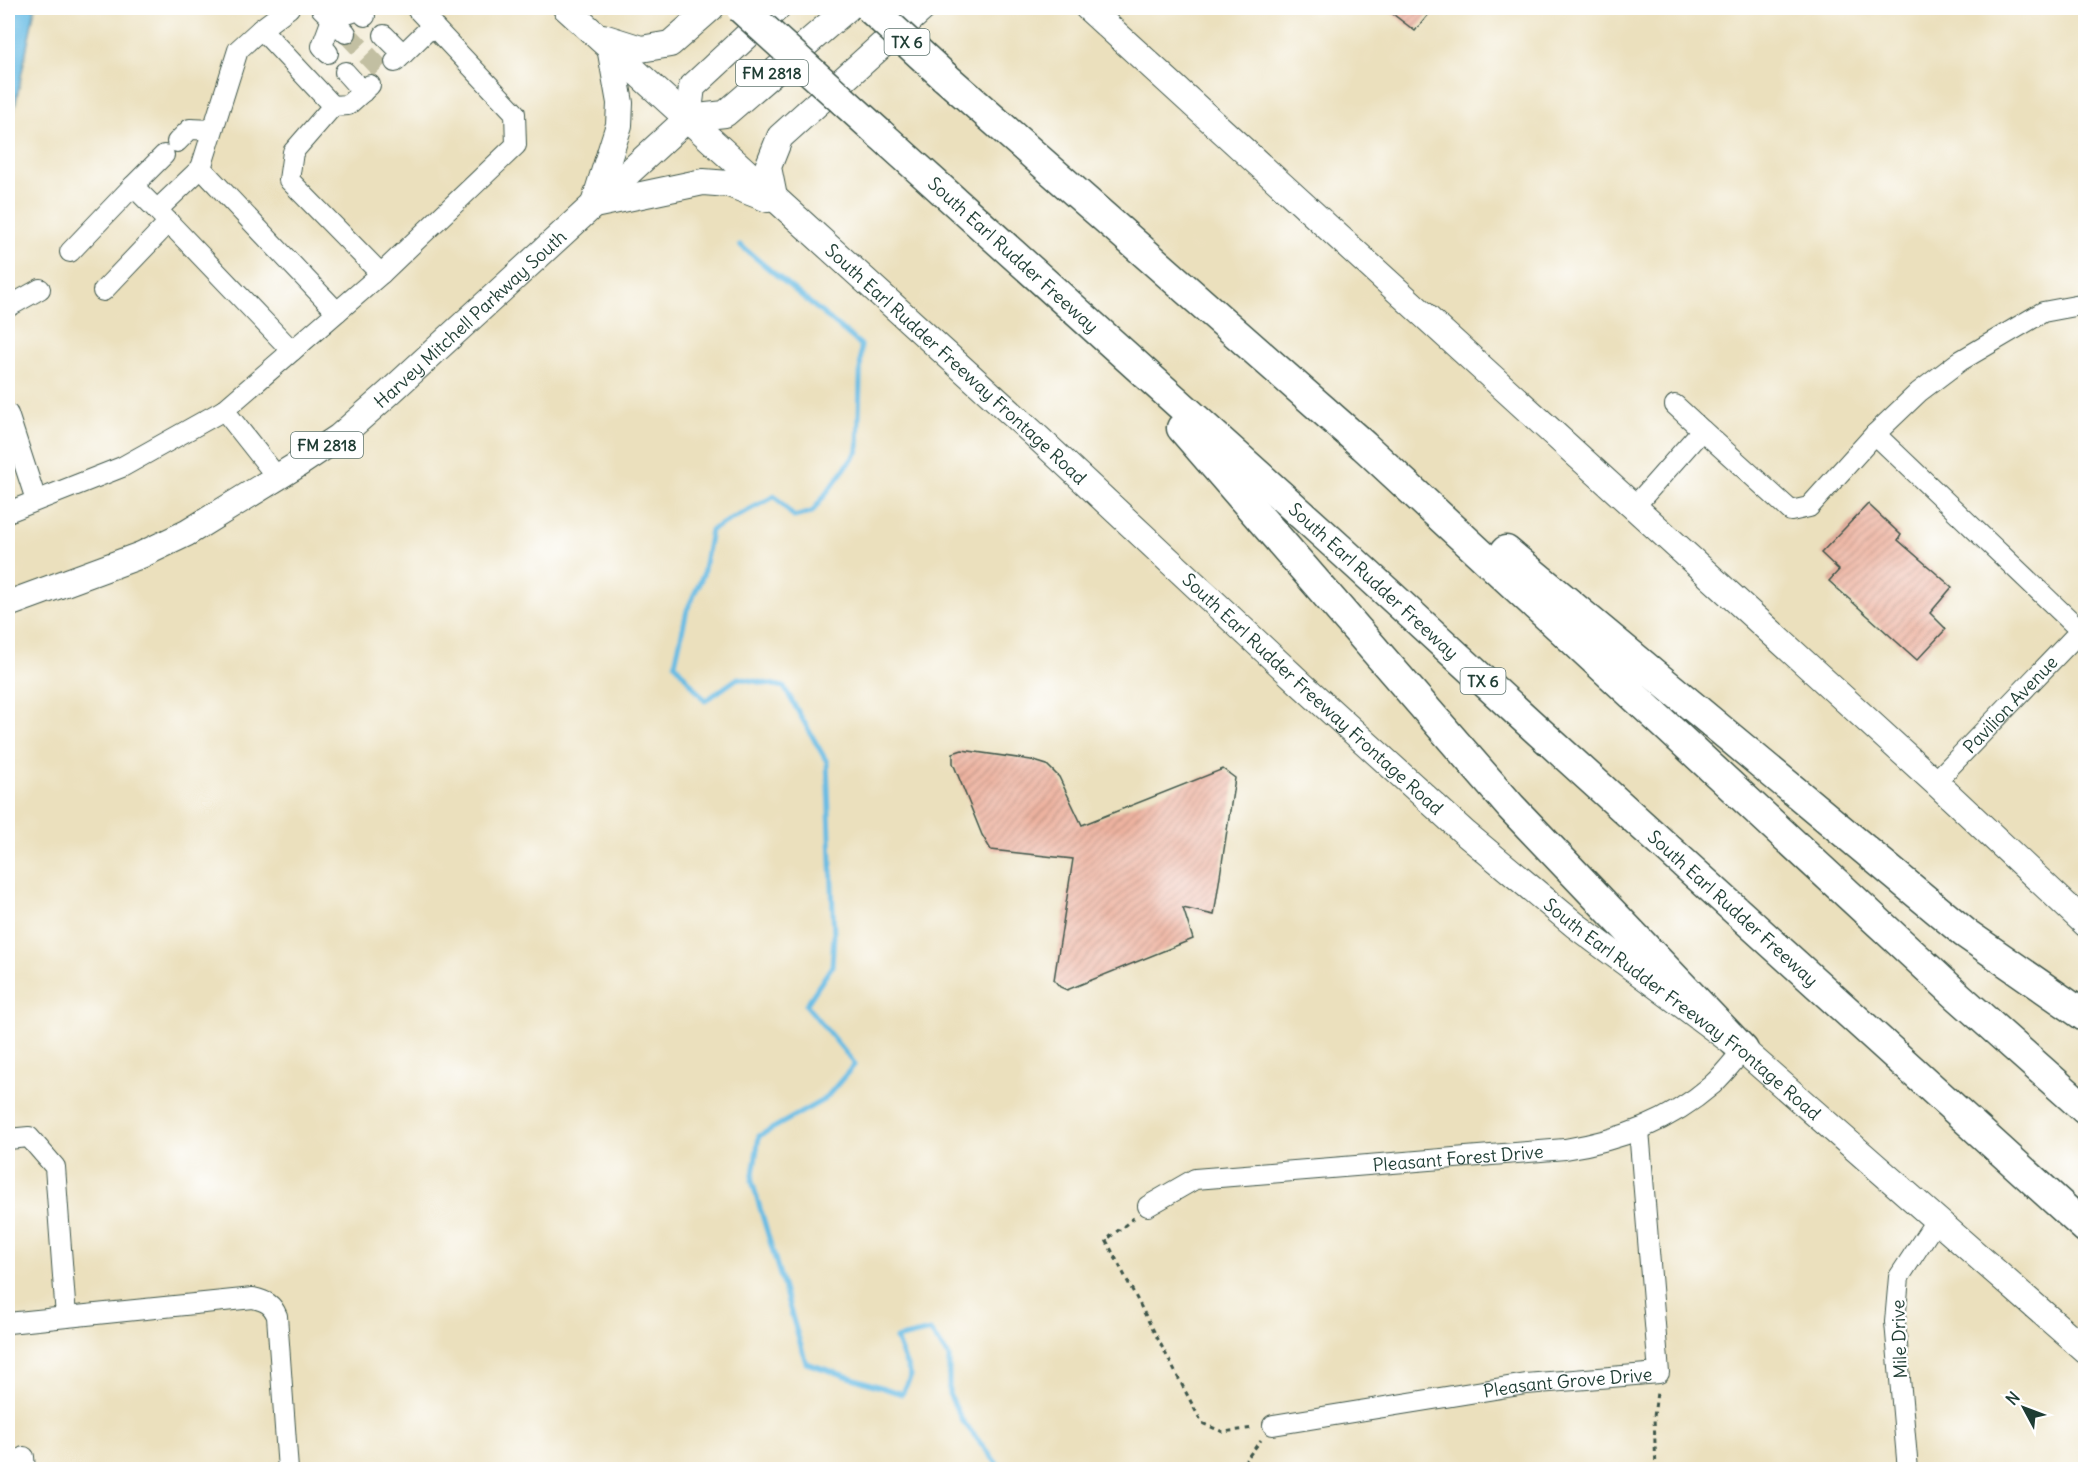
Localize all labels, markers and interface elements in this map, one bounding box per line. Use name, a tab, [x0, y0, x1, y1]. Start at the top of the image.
road number: TX 6	[884, 29, 930, 55]
road number: FM 2818	[736, 60, 808, 86]
street label: South Earl Rudder Freeway	[923, 172, 1104, 338]
street label: Harvey Mitchell Parkway South	[369, 224, 571, 413]
street label: South Earl Rudder Freeway Frontage Road	[821, 238, 1092, 489]
road number: FM 2818	[291, 432, 363, 458]
street label: South Earl Rudder Freeway	[1284, 497, 1464, 664]
street label: South Earl Rudder Freeway Frontage Road	[1178, 568, 1448, 820]
street label: Pavilion Avenue	[1958, 650, 2062, 758]
road number: TX 6	[1460, 668, 1506, 694]
street label: South Earl Rudder Freeway	[1643, 825, 1823, 991]
street label: South Earl Rudder Freeway Frontage Road	[1539, 893, 1826, 1125]
street label: Pleasant Forest Drive	[1372, 1139, 1544, 1176]
street label: Mile Drive	[1886, 1299, 1912, 1379]
street label: Pleasant Grove Drive	[1482, 1362, 1653, 1402]
north arrow	[1994, 1378, 2054, 1438]
text: N	[2002, 1387, 2024, 1409]

